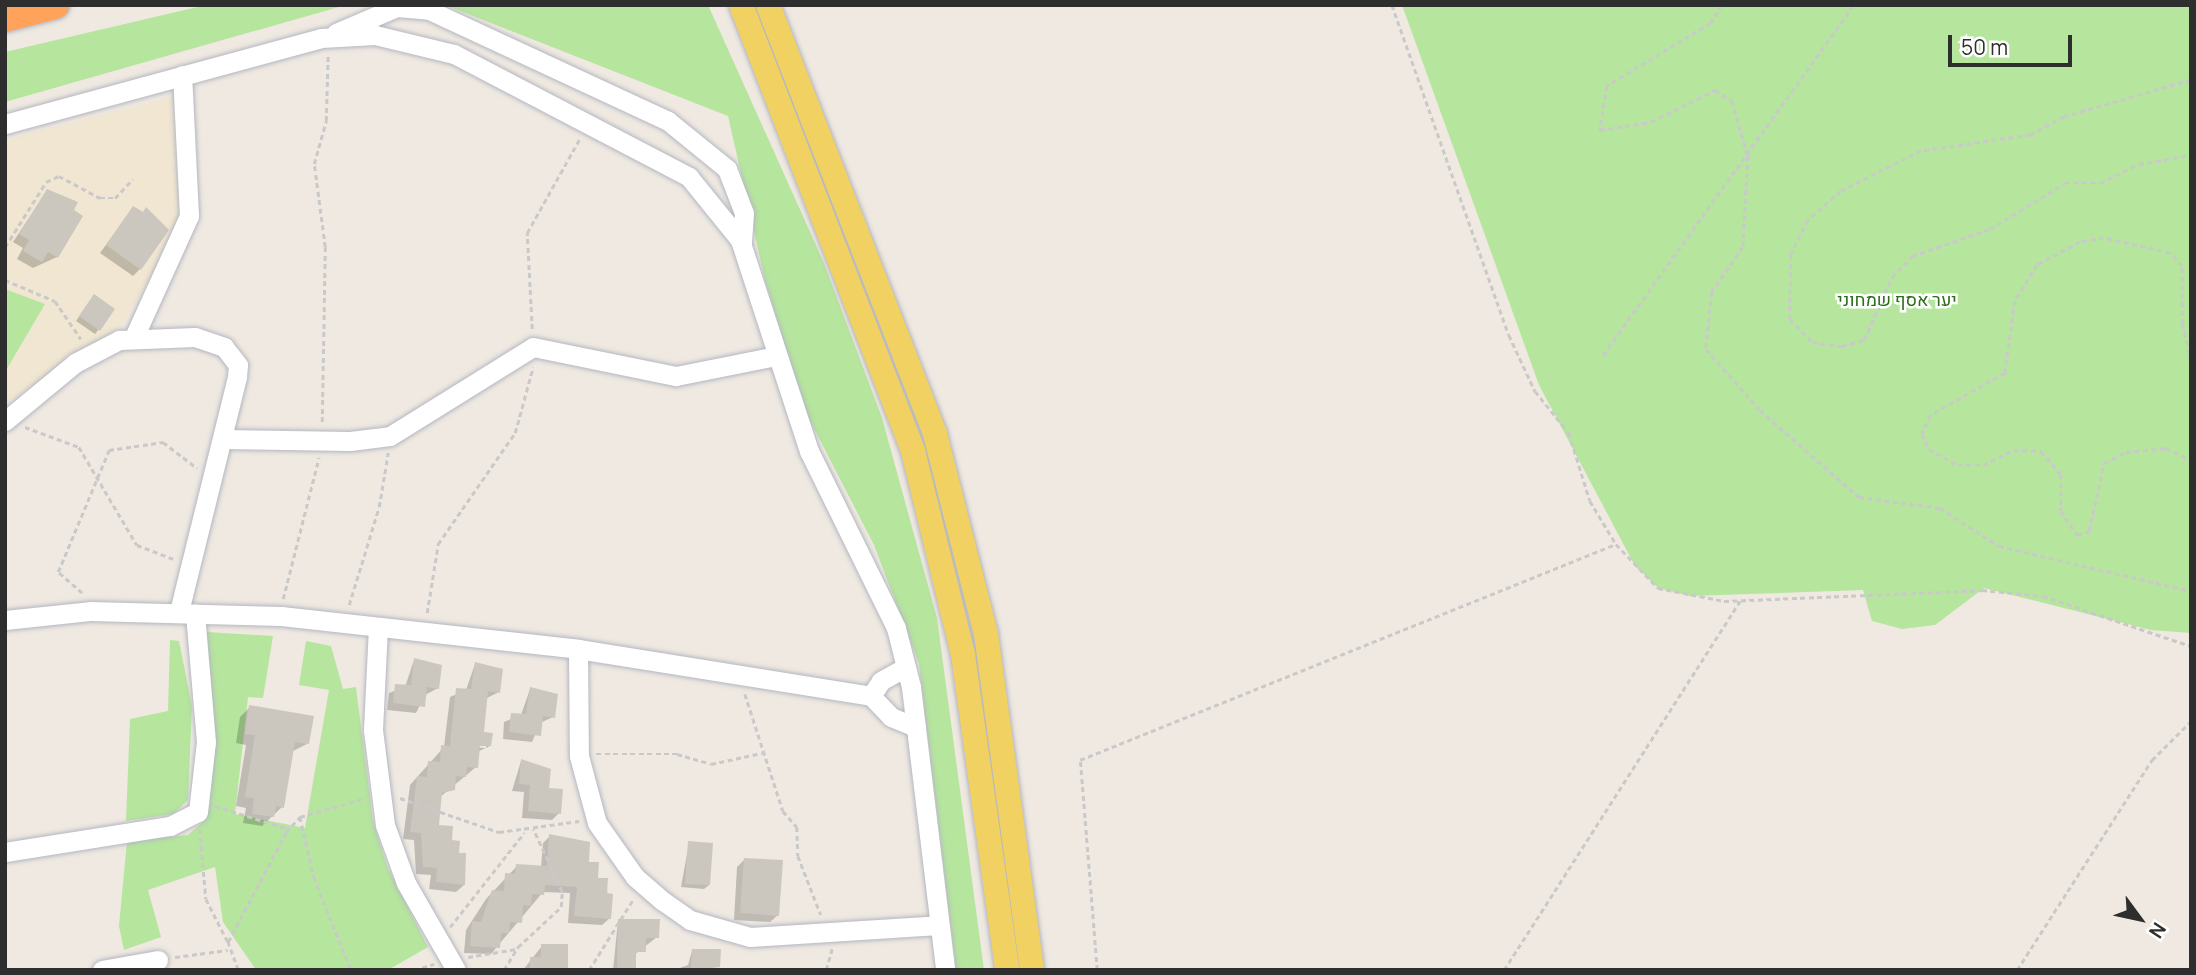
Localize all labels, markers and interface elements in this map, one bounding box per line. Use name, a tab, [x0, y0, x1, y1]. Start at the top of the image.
scale bar	[1951, 21, 2075, 65]
text: 50 m	[1961, 33, 2008, 61]
park label: יער אסף שמחוני	[1837, 288, 1957, 310]
north arrow	[2105, 884, 2175, 954]
text: N	[2143, 918, 2172, 943]

